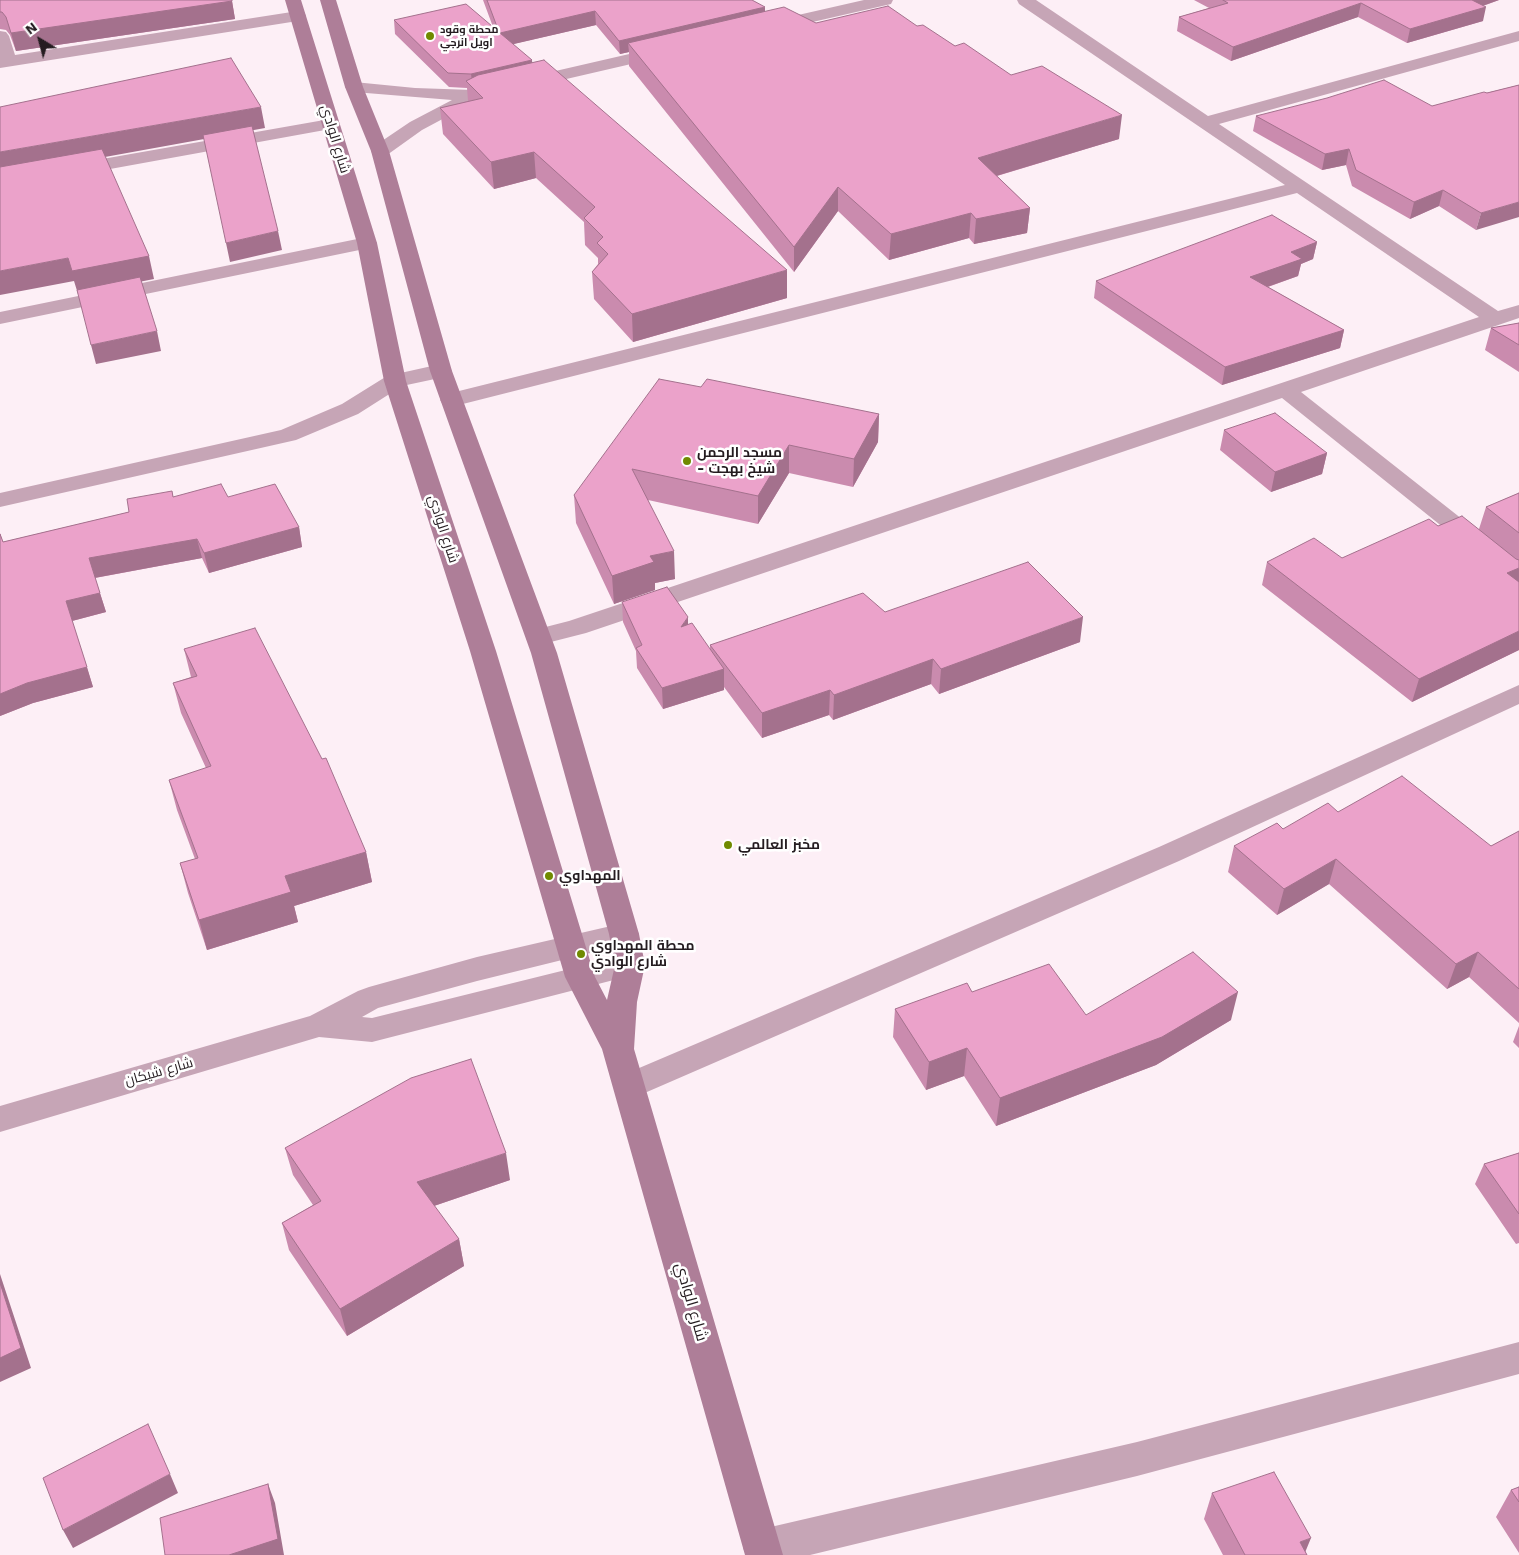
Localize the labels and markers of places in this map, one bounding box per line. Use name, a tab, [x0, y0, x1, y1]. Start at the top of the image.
place label: محطة وقود اويل انرجي	[440, 23, 499, 49]
marker: محطة وقود اويل انرجي	[424, 30, 436, 42]
place label: مسجد الرحمن - شيخ بهجت	[697, 445, 782, 478]
marker: مسجد الرحمن - شيخ بهجت	[681, 455, 693, 467]
place label: مخبز العالمي	[738, 837, 820, 853]
marker: مخبز العالمي	[722, 839, 734, 851]
place label: المهداوي	[559, 868, 621, 884]
marker: المهداوي	[543, 870, 555, 882]
place label: محطة المهداوي شارع الوادي	[591, 938, 695, 970]
marker: محطة المهداوي شارع الوادي	[575, 948, 587, 960]

